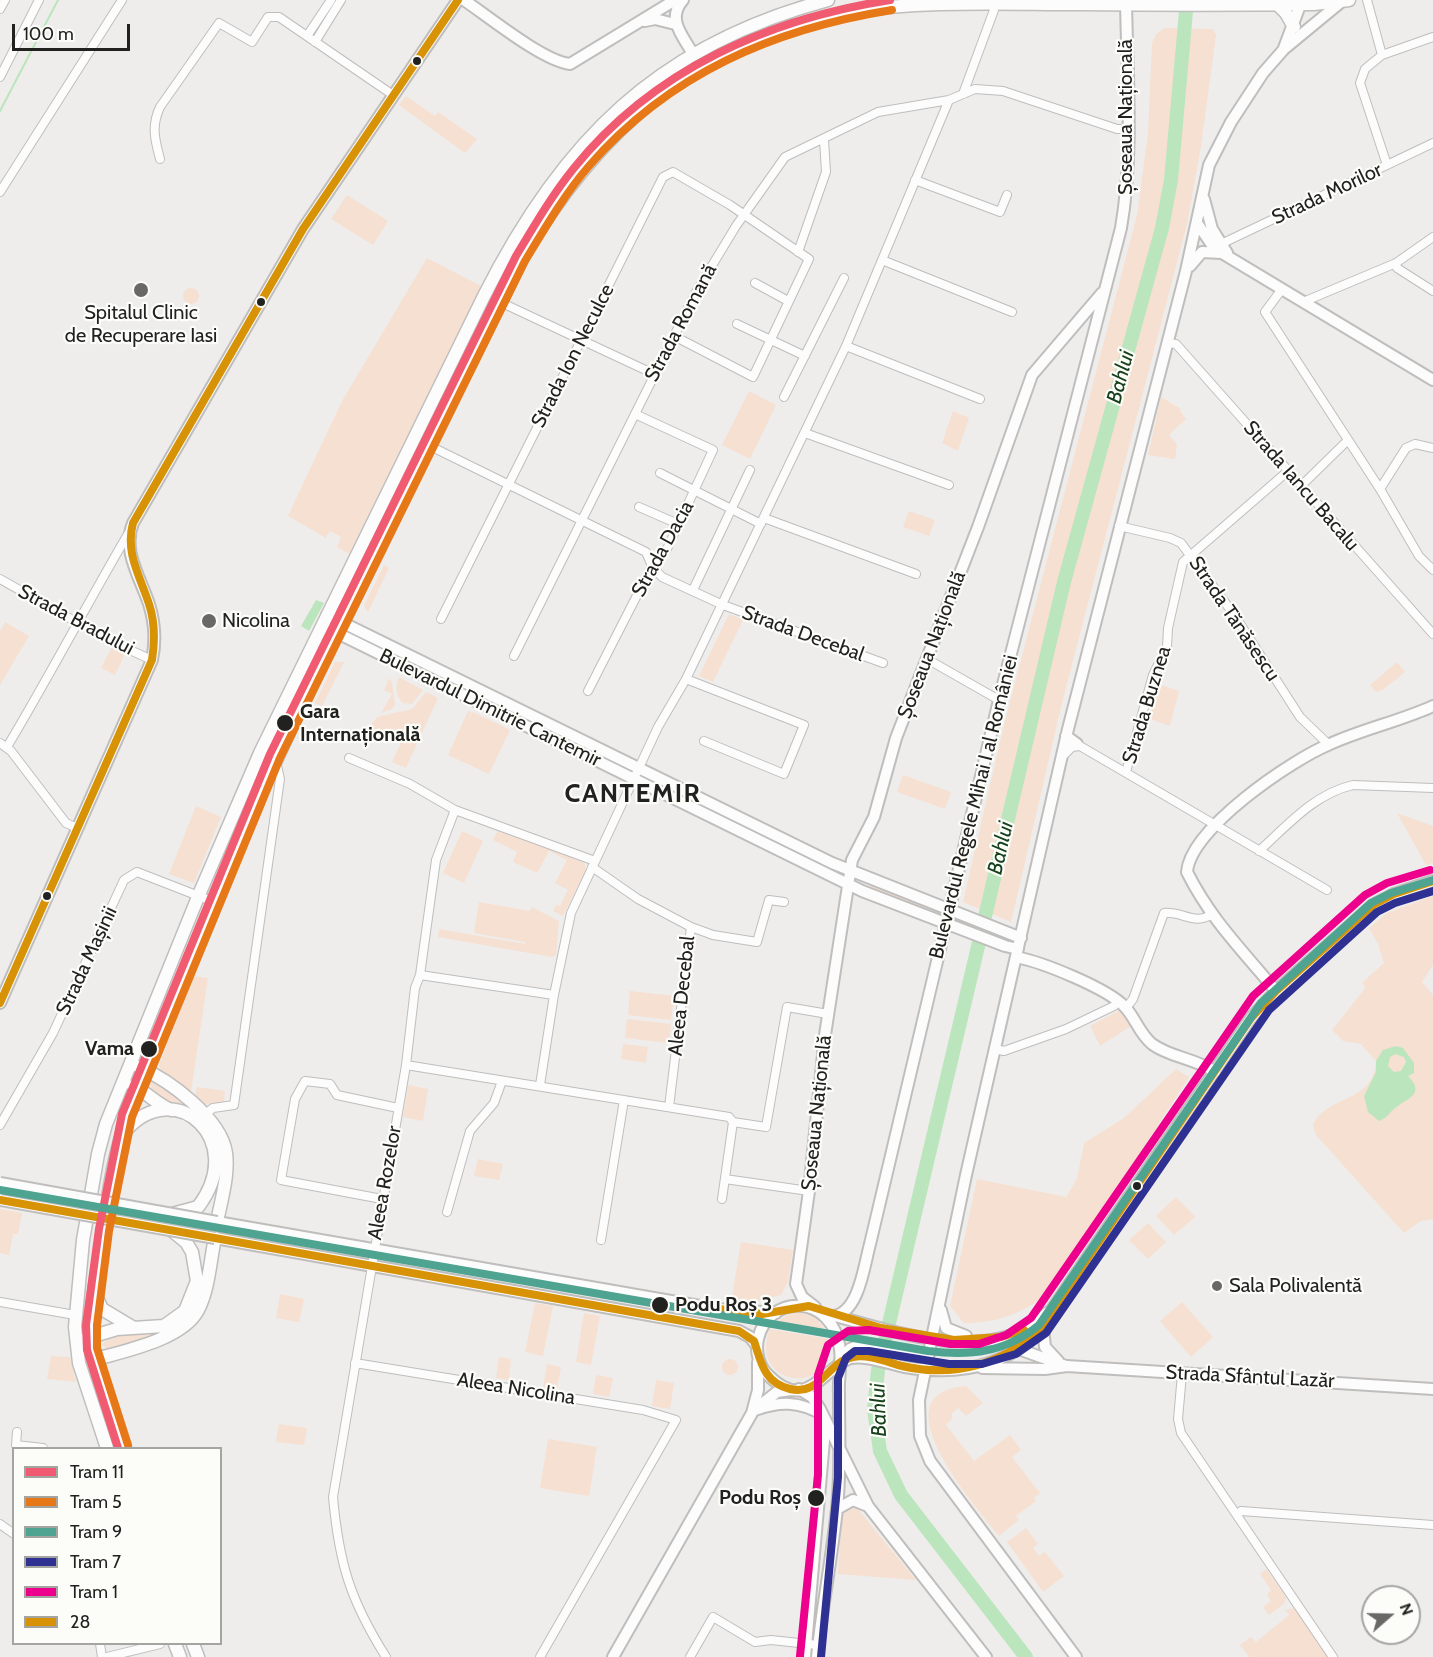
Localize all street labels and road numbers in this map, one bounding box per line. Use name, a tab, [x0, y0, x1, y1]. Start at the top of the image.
street label: Șoseaua Națională	[1114, 39, 1138, 195]
street label: Strada Morilor	[1268, 158, 1386, 230]
street label: Strada Romană	[640, 260, 722, 386]
street label: Strada Ion Neculce	[526, 280, 620, 432]
street label: Strada Iancu Bacalu	[1238, 416, 1364, 556]
street label: Strada Dacia	[627, 497, 699, 601]
street label: Strada Tănăsescu	[1183, 552, 1285, 686]
street label: Șoseaua Națională	[893, 568, 971, 722]
street label: Strada Bradului	[14, 579, 138, 661]
street label: Strada Decebal	[739, 601, 867, 667]
street label: Strada Buznea	[1118, 643, 1176, 767]
street label: Bulevardul Dimitrie Cantemir	[375, 644, 605, 772]
street label: Bulevardul Regele Mihai I al României	[925, 653, 1023, 961]
street label: Strada Mașinii	[51, 903, 123, 1019]
street label: Aleea Decebal	[664, 935, 700, 1057]
street label: Șoseaua Națională	[797, 1034, 837, 1192]
street label: Aleea Rozelor	[363, 1124, 407, 1242]
street label: Strada Sfântul Lazăr	[1165, 1361, 1335, 1393]
street label: Aleea Nicolina	[455, 1368, 577, 1410]

